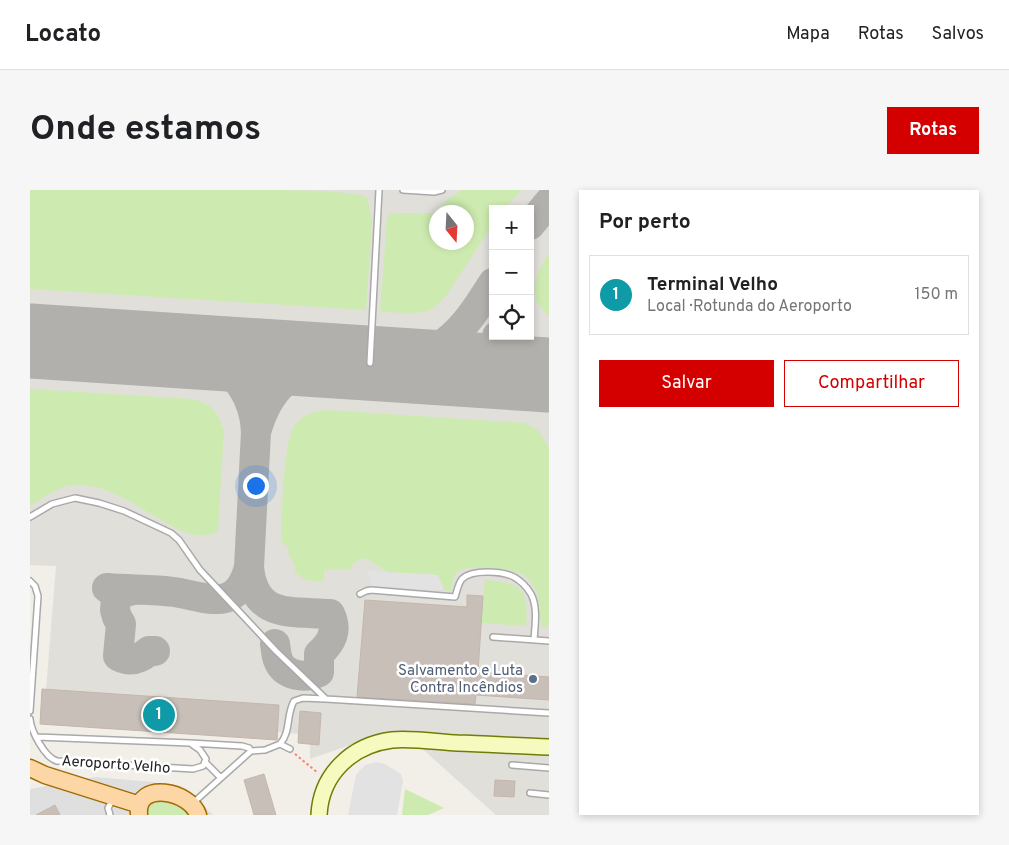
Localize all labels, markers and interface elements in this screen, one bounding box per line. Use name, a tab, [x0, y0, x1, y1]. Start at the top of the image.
text: Locato	[25, 20, 101, 50]
text: Mapa	[786, 23, 830, 46]
text: Rotas	[858, 23, 904, 46]
text: Salvos	[932, 23, 984, 46]
button: Rotas	[887, 107, 979, 154]
text: Onde estamos	[30, 108, 261, 152]
north arrow	[429, 205, 474, 250]
map controls	[489, 205, 534, 340]
button: +	[489, 205, 534, 250]
text: Por perto	[599, 209, 691, 236]
button: −	[489, 250, 534, 295]
text: Terminal Velho	[647, 273, 778, 297]
text: 1	[613, 285, 619, 305]
text: 150 m	[915, 285, 958, 305]
button: locate	[489, 295, 534, 340]
text: Local · Rotunda do Aeroporto	[647, 297, 852, 317]
button: Salvar	[599, 360, 774, 407]
button: Compartilhar	[784, 360, 959, 407]
your location	[243, 473, 269, 499]
place label: Salvamento e Luta Contra Incêndios	[398, 662, 523, 698]
marker: Salvamento e Luta Contra Incêndios	[527, 673, 539, 685]
pin: 1	[143, 696, 175, 734]
street label: Aeroporto Velho	[61, 752, 171, 779]

